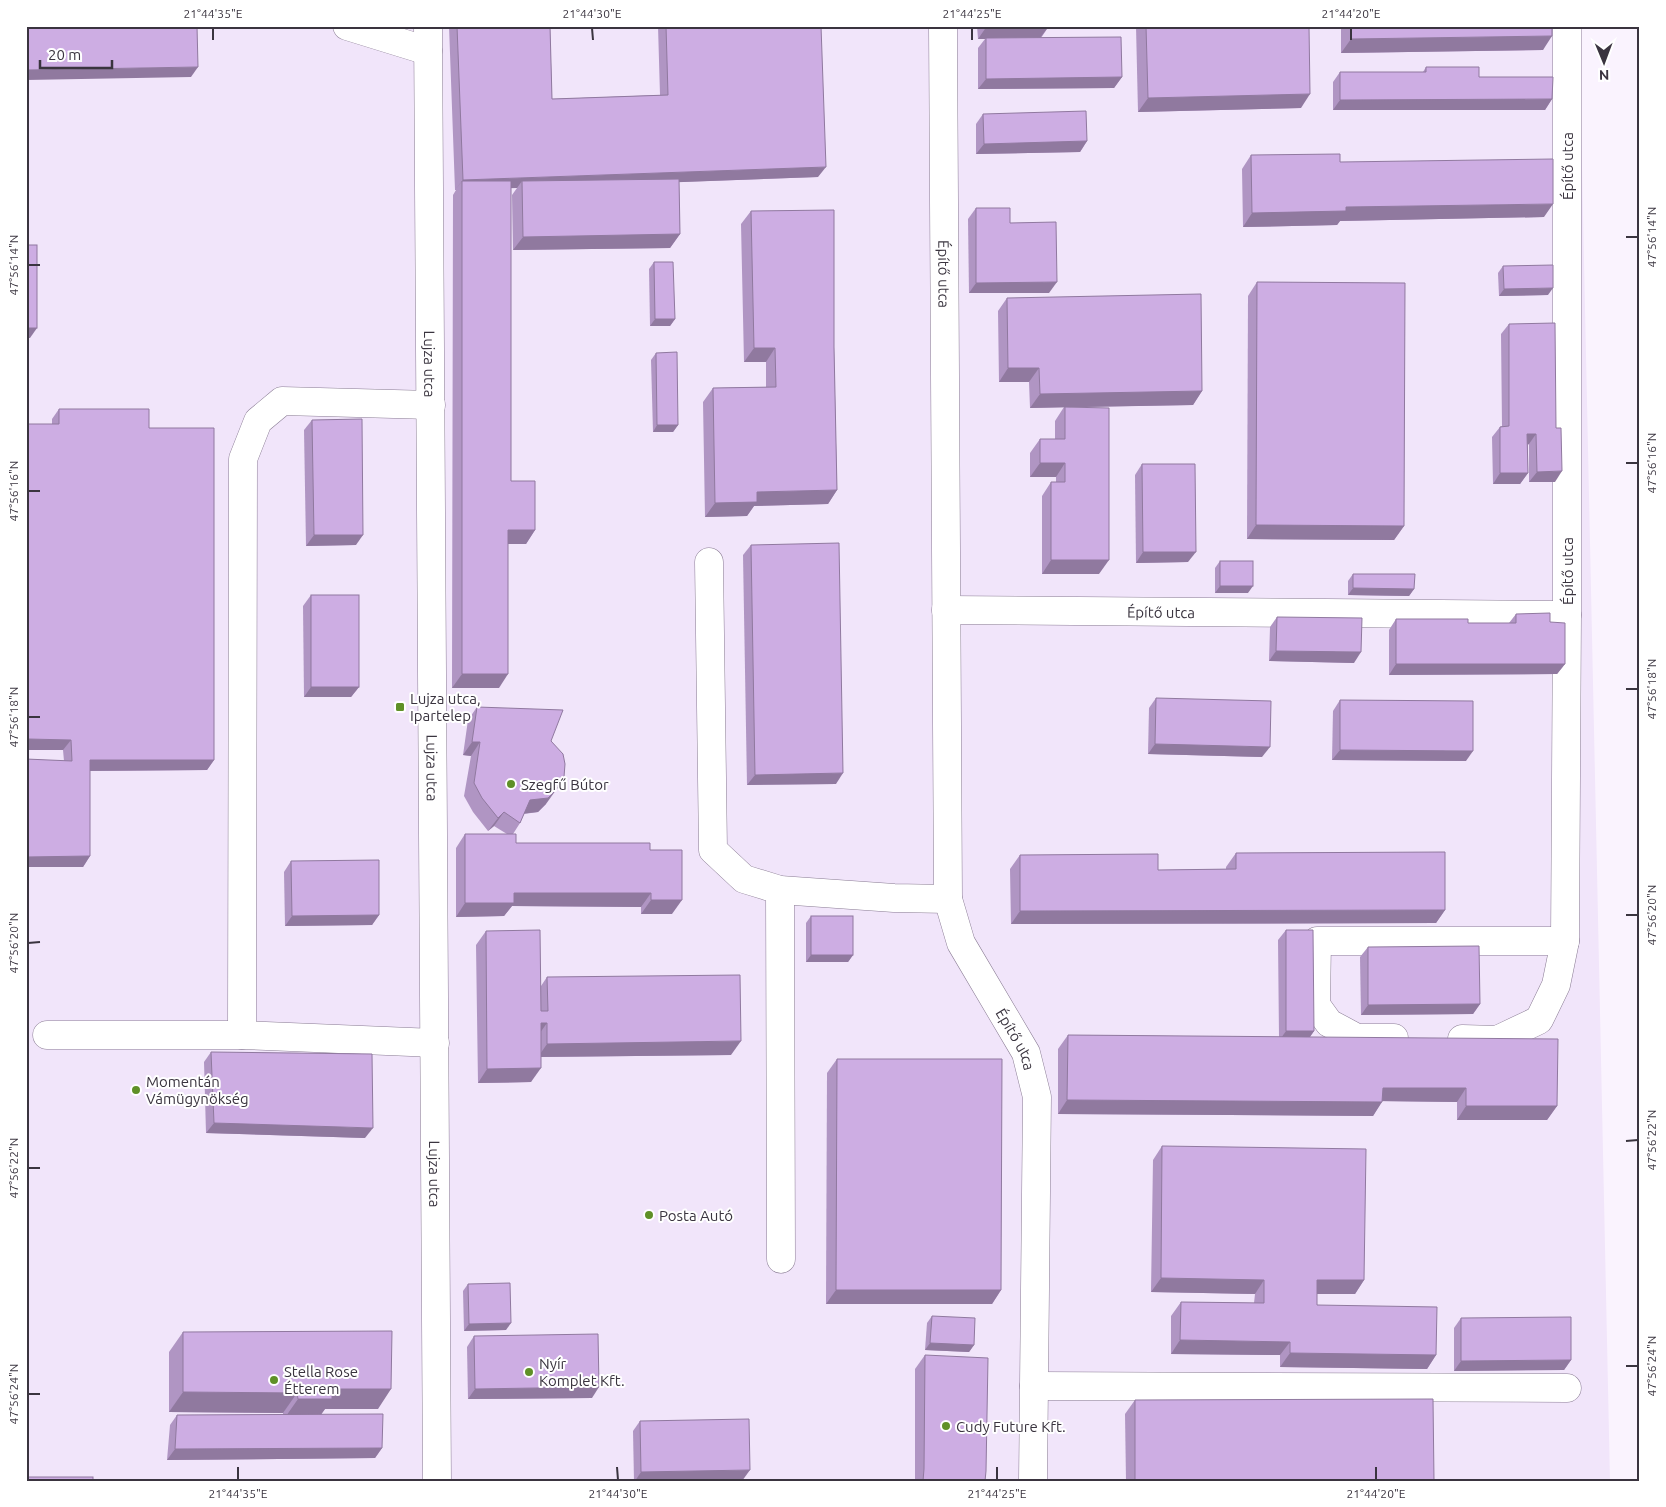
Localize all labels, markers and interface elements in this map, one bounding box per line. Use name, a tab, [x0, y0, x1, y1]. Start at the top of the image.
text: 21°44'35"E	[184, 7, 243, 20]
text: 21°44'30"E	[563, 7, 622, 20]
text: 21°44'25"E	[943, 7, 1002, 20]
text: 21°44'20"E	[1322, 7, 1381, 20]
scale bar	[40, 38, 112, 70]
north arrow	[1578, 38, 1628, 88]
text: 20 m	[48, 46, 81, 63]
text: N	[1599, 67, 1610, 83]
street label: Építő utca	[1559, 132, 1576, 200]
text: 47°56'14"N	[1645, 207, 1658, 267]
text: 47°56'14"N	[7, 235, 20, 295]
street label: Építő utca	[936, 240, 953, 308]
street label: Lujza utca	[421, 330, 439, 398]
text: 47°56'16"N	[1645, 433, 1658, 493]
text: 47°56'16"N	[7, 461, 20, 521]
street label: Építő utca	[1559, 537, 1576, 605]
street label: Építő utca	[1127, 603, 1195, 621]
text: 47°56'18"N	[1645, 659, 1658, 719]
text: 47°56'18"N	[7, 687, 20, 747]
place label: Lujza utca, Ipartelep	[410, 690, 481, 724]
marker: Lujza utca, Ipartelep	[394, 701, 406, 713]
street label: Lujza utca	[424, 734, 441, 802]
place label: Szegfű Bútor	[521, 776, 609, 793]
marker: Szegfű Bútor	[505, 778, 517, 790]
text: 47°56'20"N	[1645, 885, 1658, 945]
text: 47°56'20"N	[7, 913, 20, 973]
street label: Építő utca	[993, 1005, 1038, 1072]
place label: Momentán Vámügynökség	[146, 1073, 249, 1107]
marker: Momentán Vámügynökség	[130, 1084, 142, 1096]
text: 47°56'22"N	[1645, 1110, 1658, 1170]
text: 47°56'22"N	[7, 1138, 20, 1198]
street label: Lujza utca	[426, 1140, 444, 1208]
place label: Posta Autó	[659, 1207, 733, 1224]
marker: Posta Autó	[643, 1209, 655, 1221]
text: 47°56'24"N	[1645, 1336, 1658, 1396]
place label: Nyír Komplet Kft.	[539, 1355, 625, 1389]
place label: Stella Rose Étterem	[284, 1363, 358, 1397]
text: 47°56'24"N	[7, 1364, 20, 1424]
marker: Nyír Komplet Kft.	[523, 1366, 535, 1378]
marker: Stella Rose Étterem	[268, 1374, 280, 1386]
place label: Cudy Future Kft.	[956, 1418, 1066, 1435]
marker: Cudy Future Kft.	[940, 1420, 952, 1432]
text: 21°44'35"E	[209, 1487, 268, 1500]
text: 21°44'30"E	[589, 1487, 648, 1500]
text: 21°44'25"E	[968, 1487, 1027, 1500]
text: 21°44'20"E	[1347, 1487, 1406, 1500]

